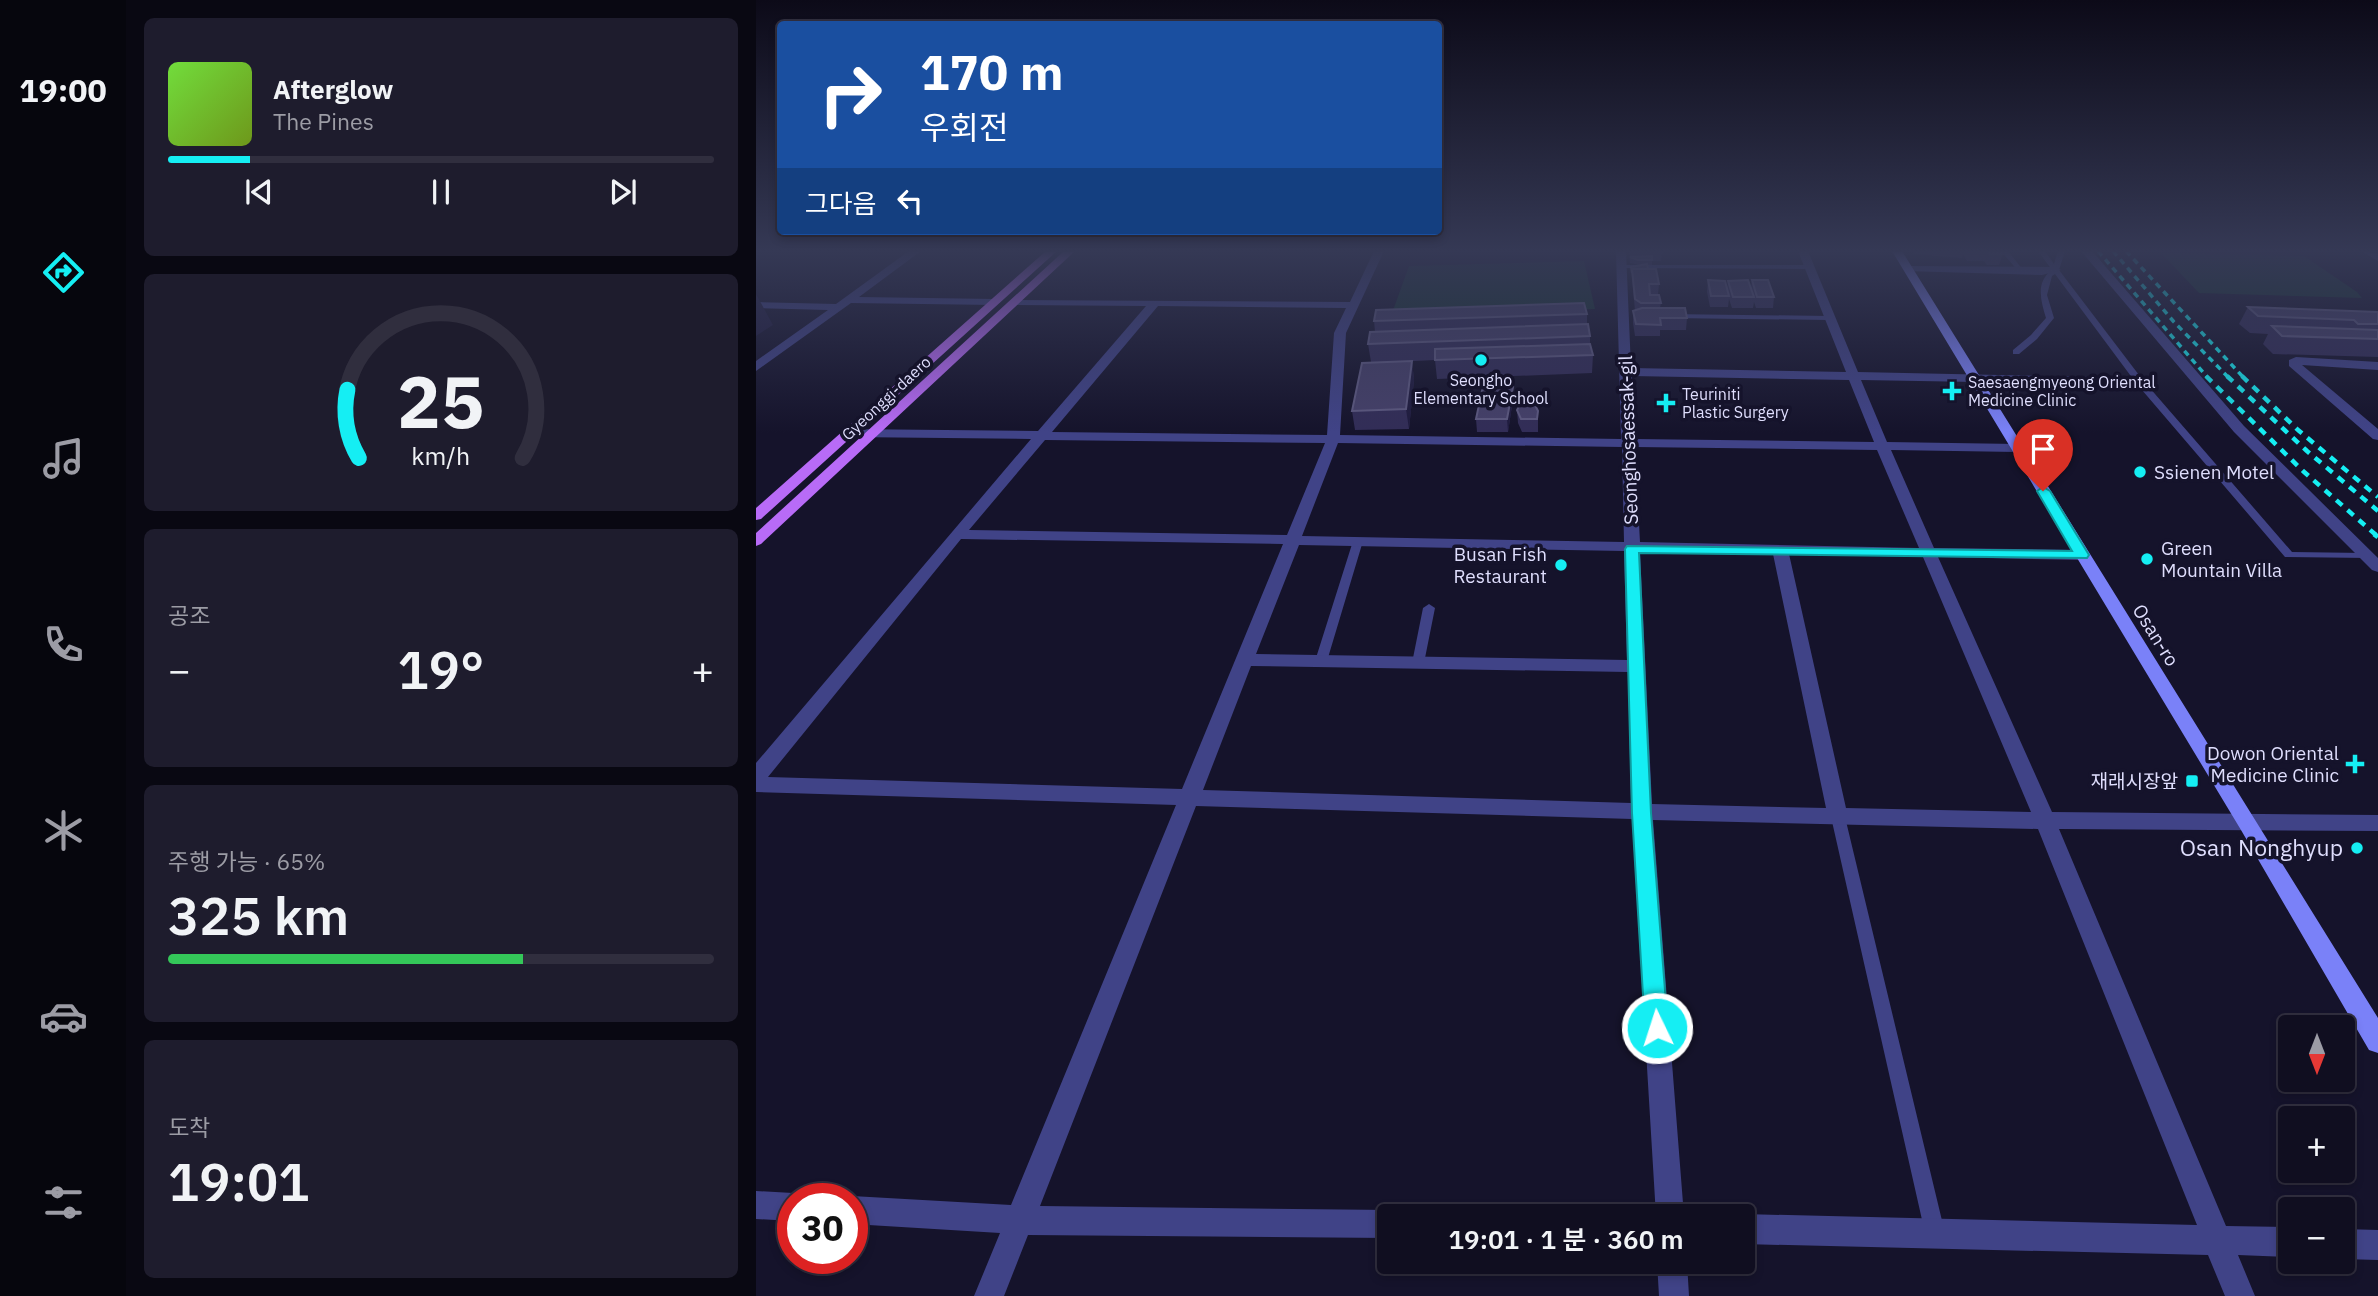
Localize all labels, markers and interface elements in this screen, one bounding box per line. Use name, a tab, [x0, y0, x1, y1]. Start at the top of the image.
text: 170 m	[920, 40, 1064, 103]
icon: right	[805, 49, 896, 140]
text: 19:00	[19, 69, 107, 111]
text: Afterglow	[273, 72, 393, 106]
text: The Pines	[273, 106, 374, 136]
text: 우회전	[920, 106, 1008, 148]
icon: previous	[240, 173, 278, 211]
icon: pause	[422, 173, 460, 211]
icon: next	[604, 173, 642, 211]
icon: left	[891, 182, 929, 220]
text: 그다음	[805, 186, 877, 220]
icon: directions	[39, 248, 88, 297]
street label: Gyeonggi-daero	[837, 352, 935, 444]
marker: Seongho Elementary School	[1473, 352, 1489, 368]
text: 25	[397, 354, 485, 449]
street label: Seonghosaessak-gil	[1613, 355, 1643, 525]
place label: Seongho Elementary School	[1414, 370, 1548, 408]
place label: Saesaengmyeong Oriental Medicine Clinic	[1968, 372, 2156, 410]
marker: Saesaengmyeong Oriental Medicine Clinic	[1942, 381, 1962, 401]
place label: Teuriniti Plastic Surgery	[1682, 384, 1789, 422]
marker: Teuriniti Plastic Surgery	[1656, 393, 1676, 413]
pin	[2013, 419, 2073, 491]
icon: arrive	[2024, 430, 2062, 468]
icon: music	[39, 434, 88, 483]
text: km/h	[412, 439, 470, 472]
place label: Ssienen Motel	[2154, 460, 2274, 484]
marker: Ssienen Motel	[2132, 464, 2148, 480]
place label: Green Mountain Villa	[2161, 536, 2282, 582]
place label: Busan Fish Restaurant	[1453, 542, 1547, 588]
marker: Green Mountain Villa	[2139, 551, 2155, 567]
marker: Busan Fish Restaurant	[1553, 557, 1569, 573]
street label: Osan-ro	[2128, 599, 2184, 671]
text: 공조	[168, 600, 210, 630]
icon: phone	[39, 620, 88, 669]
text: 19°	[398, 636, 484, 703]
text: −	[168, 645, 191, 694]
text: +	[691, 645, 714, 694]
place label: Dowon Oriental Medicine Clinic	[2207, 741, 2339, 787]
marker: Dowon Oriental Medicine Clinic	[2345, 754, 2365, 774]
place label: 재래시장앞	[2091, 769, 2179, 793]
marker: 재래시장앞	[2184, 773, 2200, 789]
icon: climate	[39, 806, 88, 855]
place label: Osan Nonghyup	[2180, 832, 2343, 862]
marker: Osan Nonghyup	[2349, 840, 2365, 856]
text: 주행 가능 · 65%	[168, 846, 325, 876]
text: 325 km	[168, 882, 349, 949]
position arrow	[1620, 991, 1694, 1065]
icon: car	[39, 992, 88, 1041]
north arrow	[2278, 1015, 2356, 1092]
map controls	[2278, 1015, 2355, 1274]
button: +	[2278, 1106, 2355, 1183]
text: 도착	[168, 1112, 210, 1142]
text: 19:01	[168, 1148, 309, 1215]
icon: filters	[39, 1178, 88, 1227]
speed limit sign: 30	[777, 1183, 868, 1274]
button: −	[2278, 1197, 2355, 1274]
text: 19:01 · 1 분 · 360 m	[1448, 1222, 1684, 1256]

